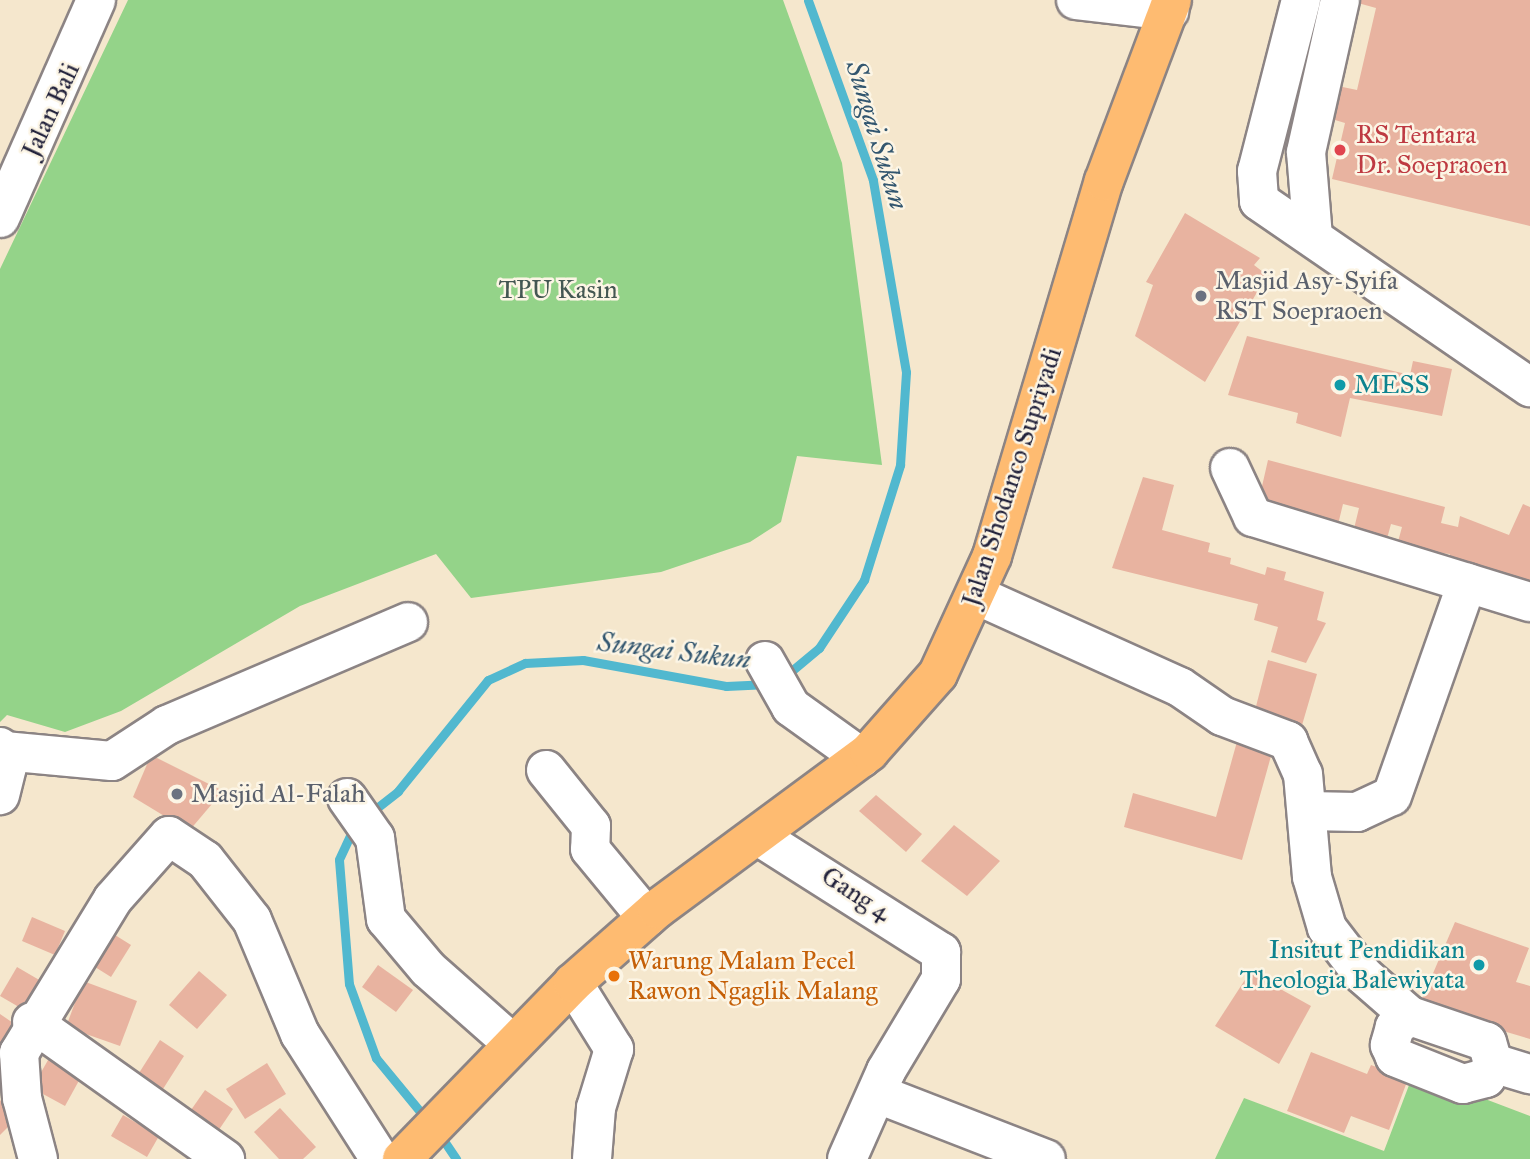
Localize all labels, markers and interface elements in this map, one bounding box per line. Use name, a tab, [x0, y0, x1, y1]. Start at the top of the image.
water label: Sungai Sukun	[838, 56, 916, 214]
street label: Jalan Bali	[16, 58, 86, 162]
place label: RS Tentara Dr. Soepraoen	[1356, 119, 1508, 180]
marker: RS Tentara Dr. Soepraoen	[1330, 140, 1350, 160]
place label: Masjid Asy-Syifa RST Soepraoen	[1215, 265, 1398, 326]
park label: TPU Kasin	[499, 274, 617, 306]
marker: Masjid Asy-Syifa RST Soepraoen	[1193, 288, 1209, 304]
street label: Jalan Shodanco Supriyadi	[955, 344, 1069, 610]
place label: MESS	[1354, 369, 1429, 401]
marker: MESS	[1332, 377, 1348, 393]
water label: Sungai Sukun	[595, 625, 753, 677]
place label: Masjid Al-Falah	[191, 778, 365, 810]
marker: Masjid Al-Falah	[169, 786, 185, 802]
street label: Gang 4	[816, 860, 896, 928]
place label: Insitut Pendidikan Theologia Balewiyata	[1240, 934, 1465, 996]
place label: Warung Malam Pecel Rawon Ngaglik Malang	[628, 945, 878, 1006]
marker: Insitut Pendidikan Theologia Balewiyata	[1471, 957, 1487, 973]
marker: Warung Malam Pecel Rawon Ngaglik Malang	[606, 968, 622, 984]

